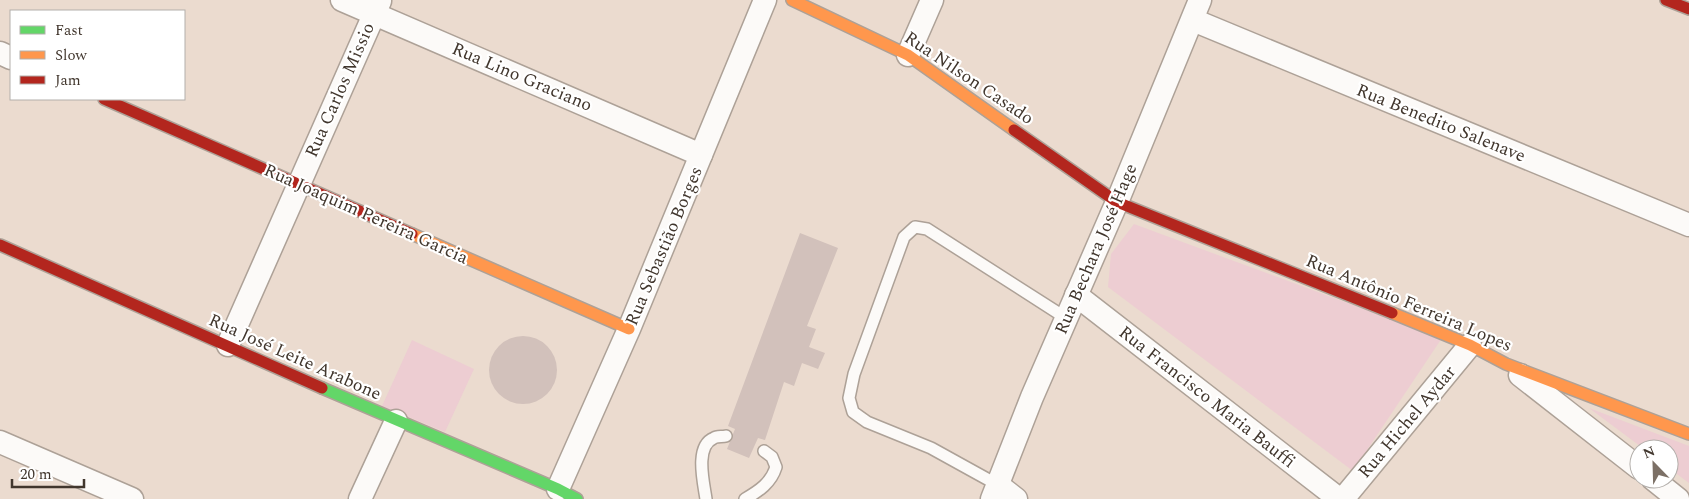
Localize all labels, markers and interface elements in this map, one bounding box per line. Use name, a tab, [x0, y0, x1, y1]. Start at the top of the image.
legend	[10, 10, 185, 100]
street label: Rua Carlos Missio	[298, 18, 382, 162]
text: Fast	[55, 19, 83, 42]
street label: Rua Nilson Casado	[899, 25, 1039, 131]
street label: Rua Lino Graciano	[448, 35, 596, 119]
text: Slow	[55, 44, 87, 67]
text: Jam	[55, 69, 81, 92]
street label: Rua Benedito Salenave	[1352, 77, 1530, 169]
street label: Rua Joaquim Pereira Garcia	[260, 157, 473, 271]
street label: Rua Bechara José Hage	[1048, 159, 1144, 339]
street label: Rua Sebastião Borges	[618, 162, 710, 330]
street label: Rua Antônio Ferreira Lopes	[1302, 247, 1516, 359]
street label: Rua José Leite Arabone	[204, 307, 386, 407]
street label: Rua Francisco Maria Bauffi	[1113, 319, 1301, 475]
street label: Rua Hichel Aydar	[1351, 359, 1463, 485]
north arrow	[1629, 439, 1679, 489]
text: N	[1640, 441, 1658, 464]
scale bar	[12, 456, 85, 488]
text: 20 m	[20, 463, 52, 486]

